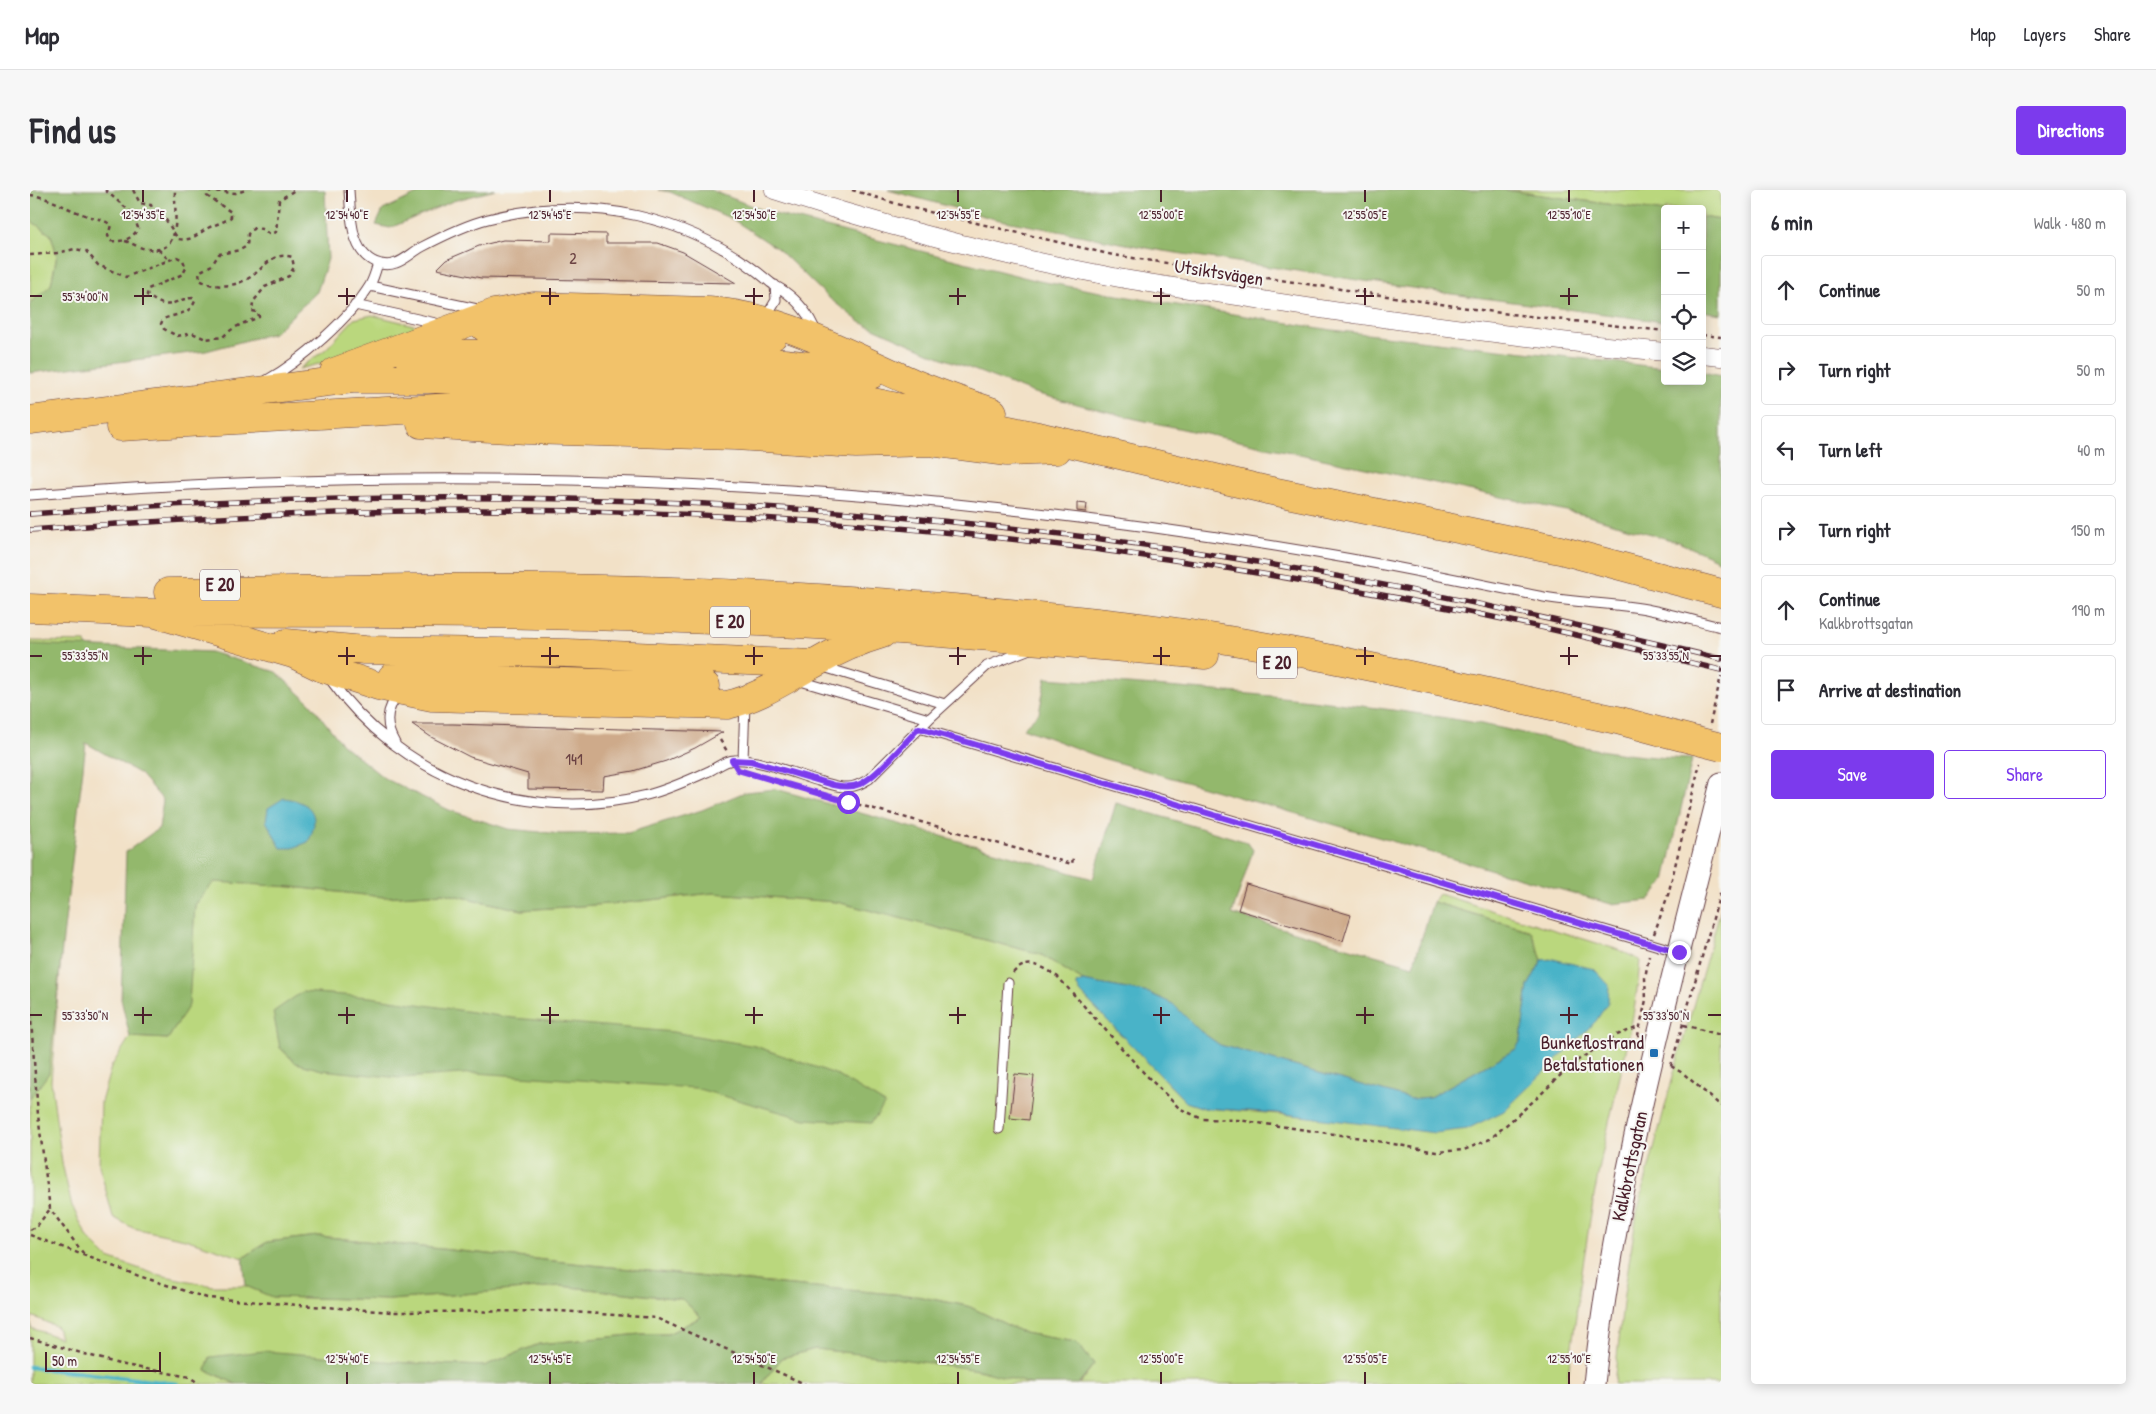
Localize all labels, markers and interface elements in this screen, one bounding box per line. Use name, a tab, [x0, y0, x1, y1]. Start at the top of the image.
text: Map	[25, 19, 59, 51]
text: Map	[1970, 22, 1996, 47]
text: Layers	[2024, 22, 2066, 47]
text: Share	[2094, 22, 2131, 47]
button: Directions	[2016, 106, 2126, 155]
text: Find us	[30, 107, 116, 154]
map controls	[1661, 205, 1706, 385]
button: +	[1661, 205, 1706, 250]
text: 12°54'35"E	[121, 206, 166, 223]
text: 12°54'40"E	[325, 206, 369, 223]
text: 12°54'45"E	[529, 206, 572, 223]
text: 12°54'50"E	[732, 206, 777, 223]
text: 12°54'55"E	[936, 206, 980, 223]
text: 12°55'00"E	[1139, 206, 1184, 223]
text: 12°55'05"E	[1343, 206, 1388, 223]
text: 12°55'10"E	[1547, 206, 1591, 223]
text: 6 min	[1771, 208, 1813, 237]
text: Walk · 480 m	[2034, 212, 2106, 234]
house number: 2	[569, 247, 577, 269]
button: −	[1661, 250, 1706, 295]
street label: Utsiktsvägen	[1173, 252, 1265, 292]
icon: ahead	[1772, 276, 1800, 304]
text: Continue	[1819, 277, 1880, 303]
text: 50 m	[2077, 279, 2105, 301]
text: 55°34'00"N	[62, 288, 108, 305]
button: locate	[1661, 295, 1706, 340]
button: layers	[1661, 340, 1706, 385]
icon: right	[1772, 356, 1800, 384]
text: Turn right	[1819, 357, 1890, 383]
text: 50 m	[2077, 359, 2105, 381]
icon: left	[1772, 436, 1800, 464]
text: Turn left	[1819, 437, 1882, 463]
text: 40 m	[2077, 439, 2105, 461]
icon: right	[1772, 516, 1800, 544]
text: Turn right	[1819, 517, 1890, 543]
text: 150 m	[2071, 519, 2105, 541]
road number: E 20	[200, 570, 240, 600]
text: Continue	[1819, 586, 1880, 612]
icon: ahead	[1772, 596, 1800, 624]
text: 190 m	[2072, 599, 2105, 621]
road number: E 20	[710, 607, 750, 638]
text: Kalkbrottsgatan	[1819, 612, 1913, 634]
text: 55°33'55"N	[62, 647, 108, 664]
text: 55°33'55"N	[1643, 647, 1689, 664]
road number: E 20	[1257, 648, 1297, 678]
icon: arrive	[1772, 676, 1800, 704]
text: Arrive at destination	[1819, 677, 1961, 703]
house number: 141	[565, 748, 583, 770]
button: Save	[1771, 750, 1934, 799]
button: Share	[1944, 750, 2106, 799]
route start	[837, 791, 860, 814]
route end	[1668, 941, 1691, 964]
text: 55°33'50"N	[62, 1007, 108, 1024]
text: 55°33'50"N	[1643, 1007, 1689, 1024]
place label: Bunkeflostrand Betalstationen	[1541, 1029, 1645, 1077]
marker: Bunkeflostrand Betalstationen	[1648, 1047, 1660, 1059]
street label: Kalkbrottsgatan	[1605, 1109, 1653, 1223]
scale bar	[45, 1349, 161, 1372]
text: 12°54'40"E	[325, 1350, 369, 1367]
text: 12°54'45"E	[529, 1350, 572, 1367]
text: 12°54'50"E	[732, 1350, 777, 1367]
text: 12°54'55"E	[936, 1350, 980, 1367]
text: 12°55'00"E	[1139, 1350, 1184, 1367]
text: 12°55'05"E	[1343, 1350, 1388, 1367]
text: 12°55'10"E	[1547, 1350, 1591, 1367]
text: 50 m	[52, 1351, 77, 1370]

